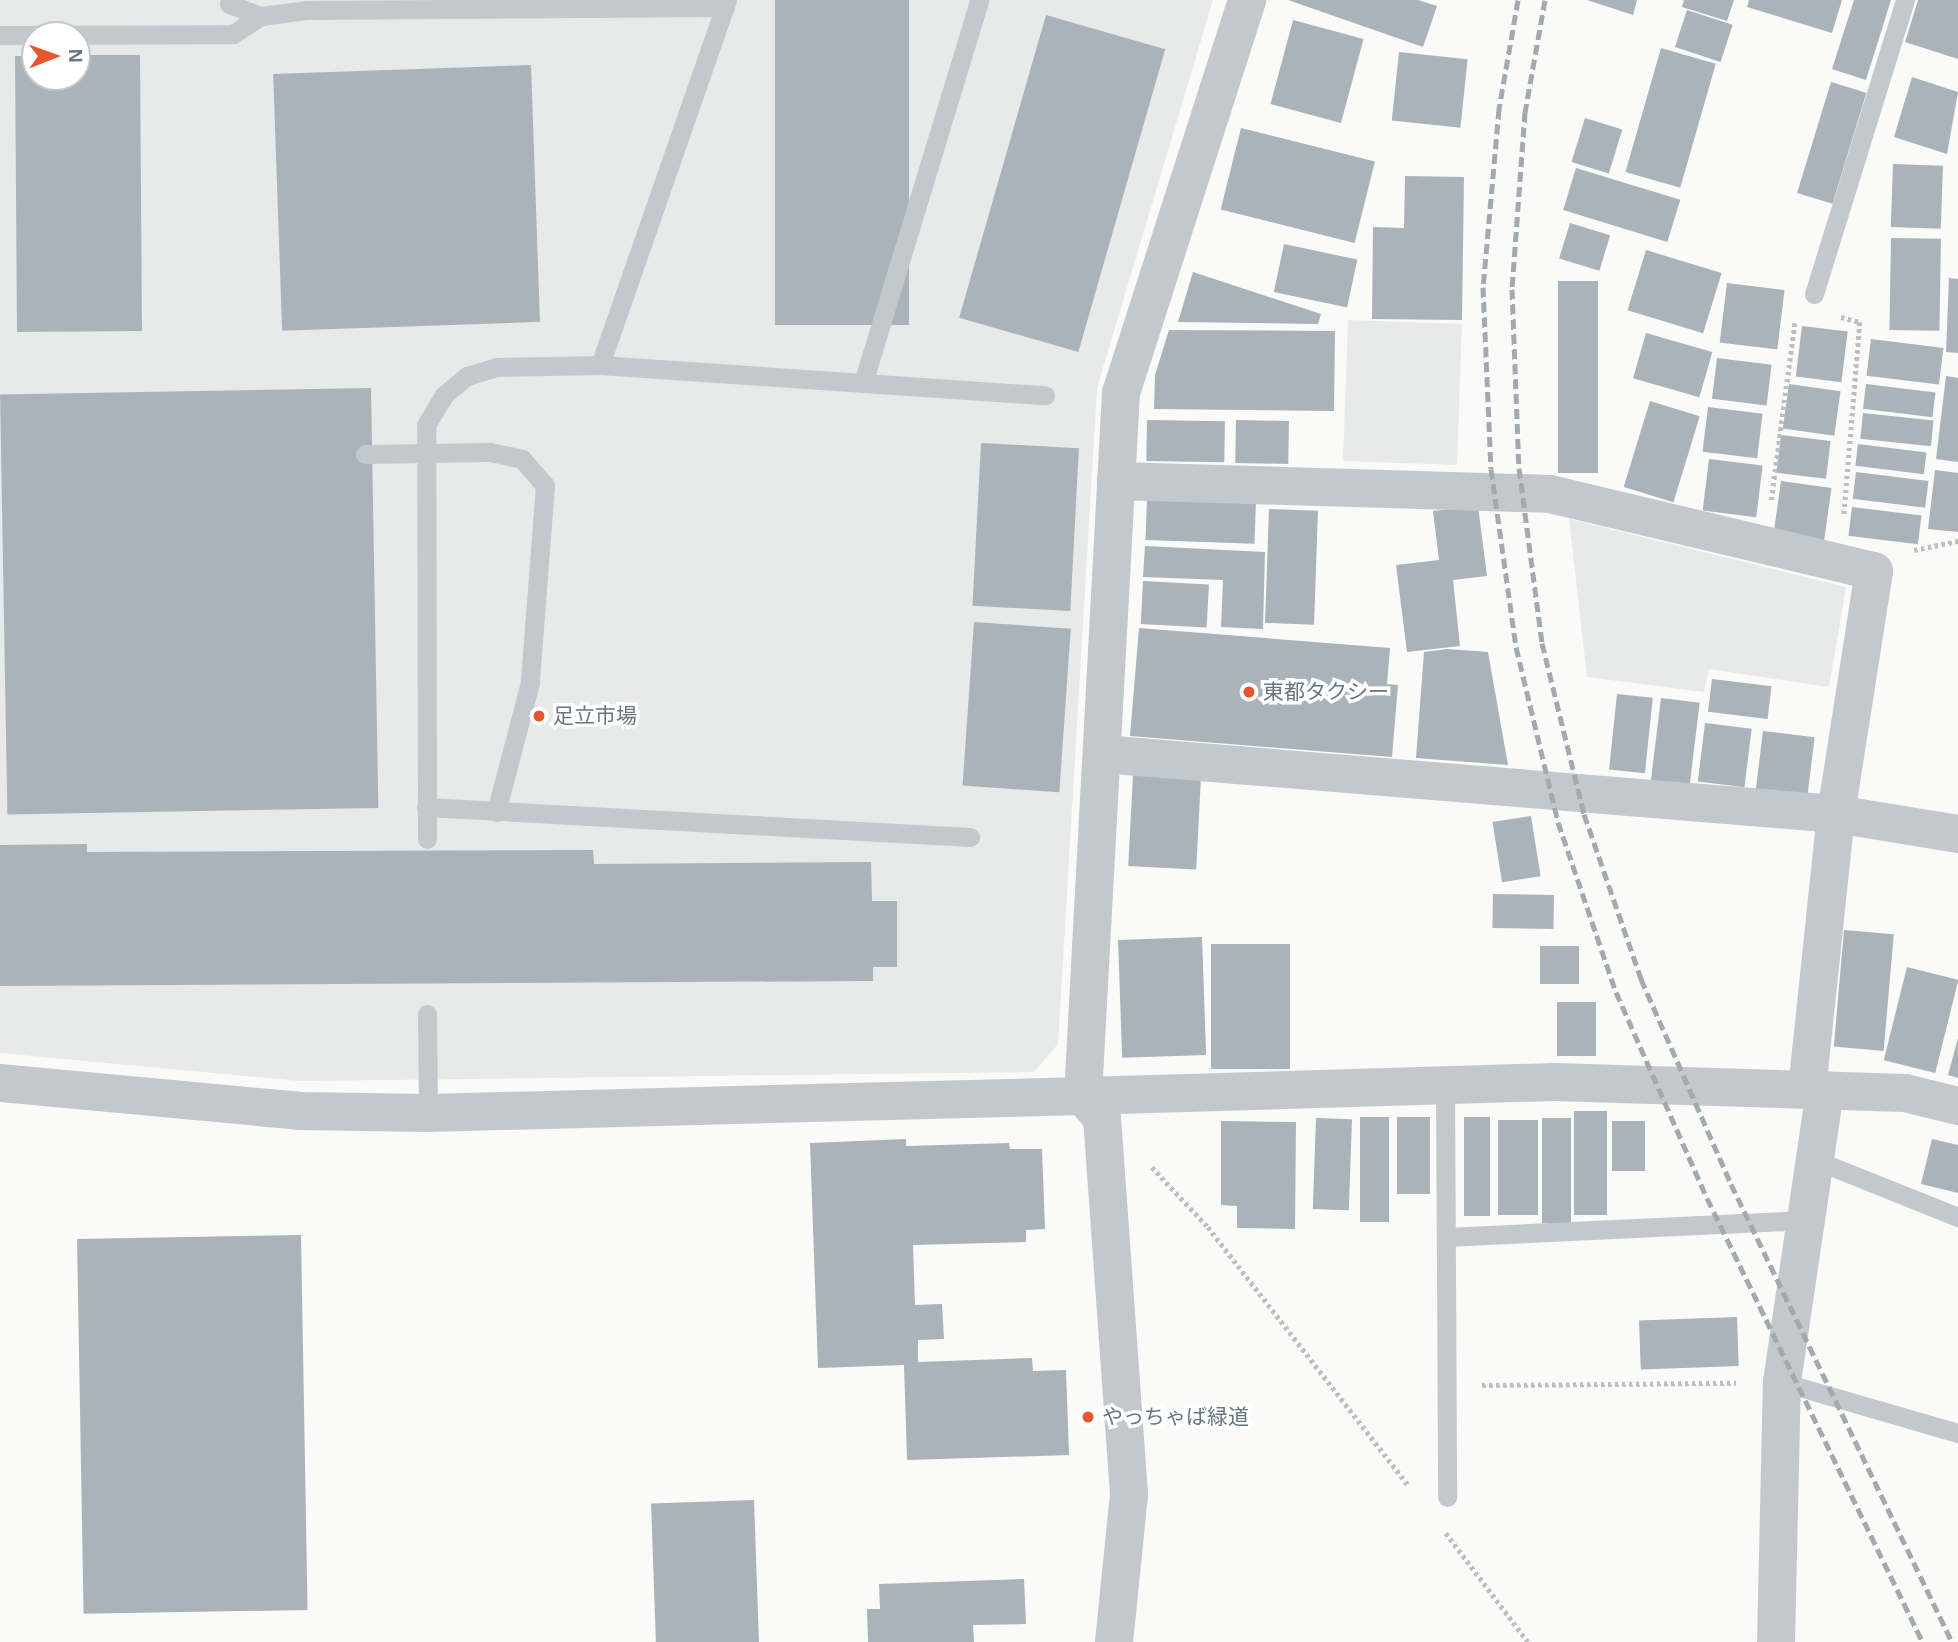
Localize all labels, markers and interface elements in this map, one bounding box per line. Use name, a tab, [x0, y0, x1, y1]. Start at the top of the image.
north arrow	[21, 21, 91, 91]
text: N	[65, 49, 86, 63]
place label: 東都タクシー	[1263, 679, 1389, 705]
marker: 東都タクシー	[1241, 684, 1257, 700]
place label: 足立市場	[553, 703, 637, 729]
marker: 足立市場	[531, 708, 547, 724]
place label: やっちゃば緑道	[1102, 1404, 1249, 1430]
marker: やっちゃば緑道	[1080, 1409, 1096, 1425]

